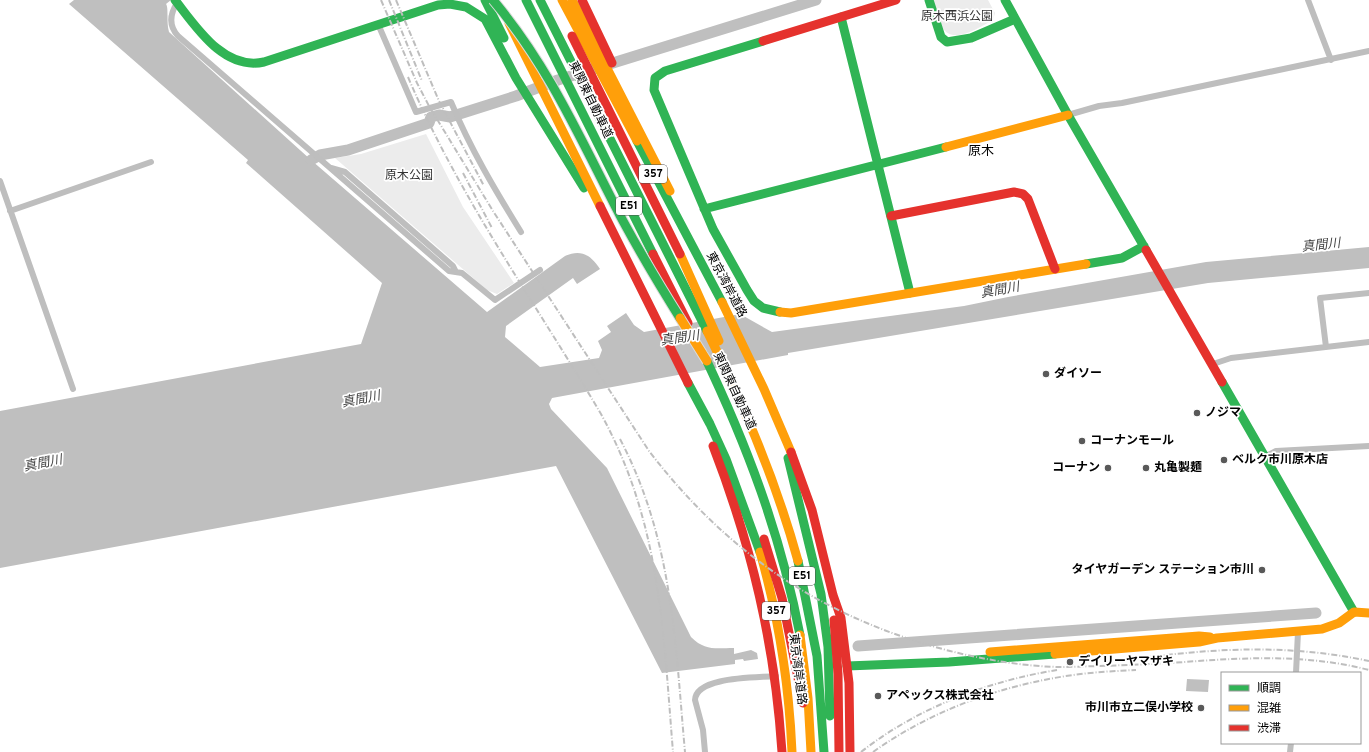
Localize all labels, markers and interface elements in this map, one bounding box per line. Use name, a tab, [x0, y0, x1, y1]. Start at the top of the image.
park label: 原木西浜公園	[921, 9, 993, 25]
street label: 東関東自動車道	[564, 59, 616, 141]
district label: 原木	[968, 144, 994, 160]
road number: 357	[639, 165, 667, 183]
park label: 原木公園	[385, 168, 433, 184]
road number: E51	[616, 197, 642, 215]
water label: 真間川	[1301, 236, 1343, 256]
street label: 東京湾岸道路	[702, 249, 750, 321]
water label: 真間川	[979, 279, 1023, 302]
water label: 真間川	[660, 328, 702, 350]
street label: 東関東自動車道	[709, 350, 759, 432]
place label: ダイソー	[1054, 366, 1102, 382]
marker: ダイソー	[1041, 369, 1051, 379]
water label: 真間川	[340, 388, 384, 412]
place label: ノジマ	[1205, 405, 1241, 421]
marker: ノジマ	[1192, 408, 1202, 418]
place label: コーナンモール	[1090, 433, 1174, 449]
marker: コーナンモール	[1077, 436, 1087, 446]
water label: 真間川	[22, 452, 66, 476]
place label: ベルク市川原木店	[1232, 452, 1328, 468]
marker: ベルク市川原木店	[1219, 455, 1229, 465]
place label: コーナン	[1052, 460, 1100, 476]
place label: 丸亀製麺	[1154, 460, 1202, 476]
marker: コーナン	[1103, 463, 1113, 473]
marker: 丸亀製麺	[1141, 463, 1151, 473]
place label: タイヤガーデン ステーション市川	[1072, 562, 1254, 578]
marker: タイヤガーデン ステーション市川	[1257, 565, 1267, 575]
road number: E51	[789, 567, 815, 585]
road number: 357	[762, 602, 790, 620]
street label: 東京湾岸道路	[785, 632, 809, 706]
place label: デイリーヤマザキ	[1078, 654, 1174, 670]
marker: デイリーヤマザキ	[1065, 657, 1075, 667]
legend	[1221, 672, 1361, 744]
text: 順調	[1257, 681, 1281, 697]
place label: アペックス株式会社	[886, 688, 993, 704]
marker: アペックス株式会社	[873, 691, 883, 701]
place label: 市川市立二俣小学校	[1085, 700, 1193, 716]
text: 混雑	[1257, 701, 1281, 717]
marker: 市川市立二俣小学校	[1196, 703, 1206, 713]
text: 渋滞	[1257, 721, 1281, 737]

